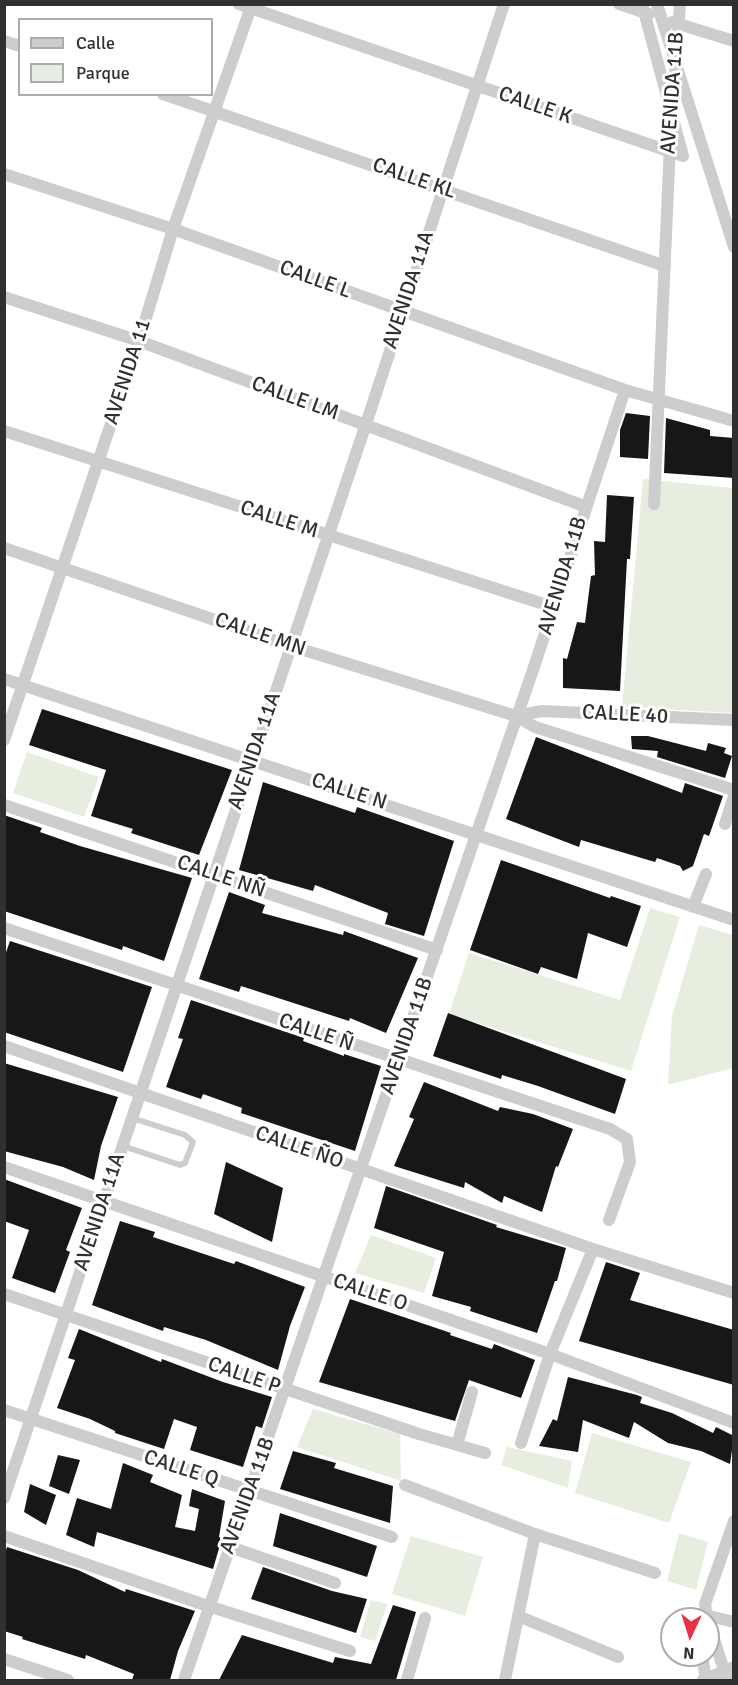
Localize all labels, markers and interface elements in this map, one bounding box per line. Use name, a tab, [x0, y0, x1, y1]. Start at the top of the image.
legend	[18, 18, 213, 96]
street label: AVENIDA 11B	[656, 31, 690, 155]
text: Calle	[76, 32, 115, 54]
text: Parque	[76, 62, 130, 84]
street label: CALLE K	[495, 82, 575, 130]
street label: CALLE KL	[369, 153, 459, 205]
street label: AVENIDA 11A	[378, 228, 440, 352]
street label: CALLE L	[276, 255, 354, 305]
street label: AVENIDA 11	[99, 316, 157, 428]
street label: CALLE LM	[248, 372, 342, 426]
street label: CALLE M	[237, 496, 321, 544]
street label: AVENIDA 11B	[533, 514, 593, 638]
street label: CALLE MN	[211, 608, 309, 662]
street label: AVENIDA 11A	[223, 689, 287, 813]
street label: CALLE 40	[581, 700, 669, 730]
street label: CALLE N	[308, 768, 390, 816]
street label: CALLE NÑ	[173, 850, 269, 904]
street label: AVENIDA 11B	[375, 974, 439, 1098]
street label: CALLE Ñ	[275, 1008, 357, 1058]
street label: CALLE ÑO	[252, 1121, 346, 1175]
street label: AVENIDA 11A	[69, 1150, 131, 1274]
street label: CALLE O	[329, 1268, 411, 1318]
street label: CALLE P	[204, 1352, 284, 1400]
street label: AVENIDA 11B	[215, 1434, 281, 1558]
street label: CALLE Q	[140, 1445, 222, 1493]
north arrow	[660, 1607, 720, 1667]
text: N	[683, 1643, 695, 1663]

